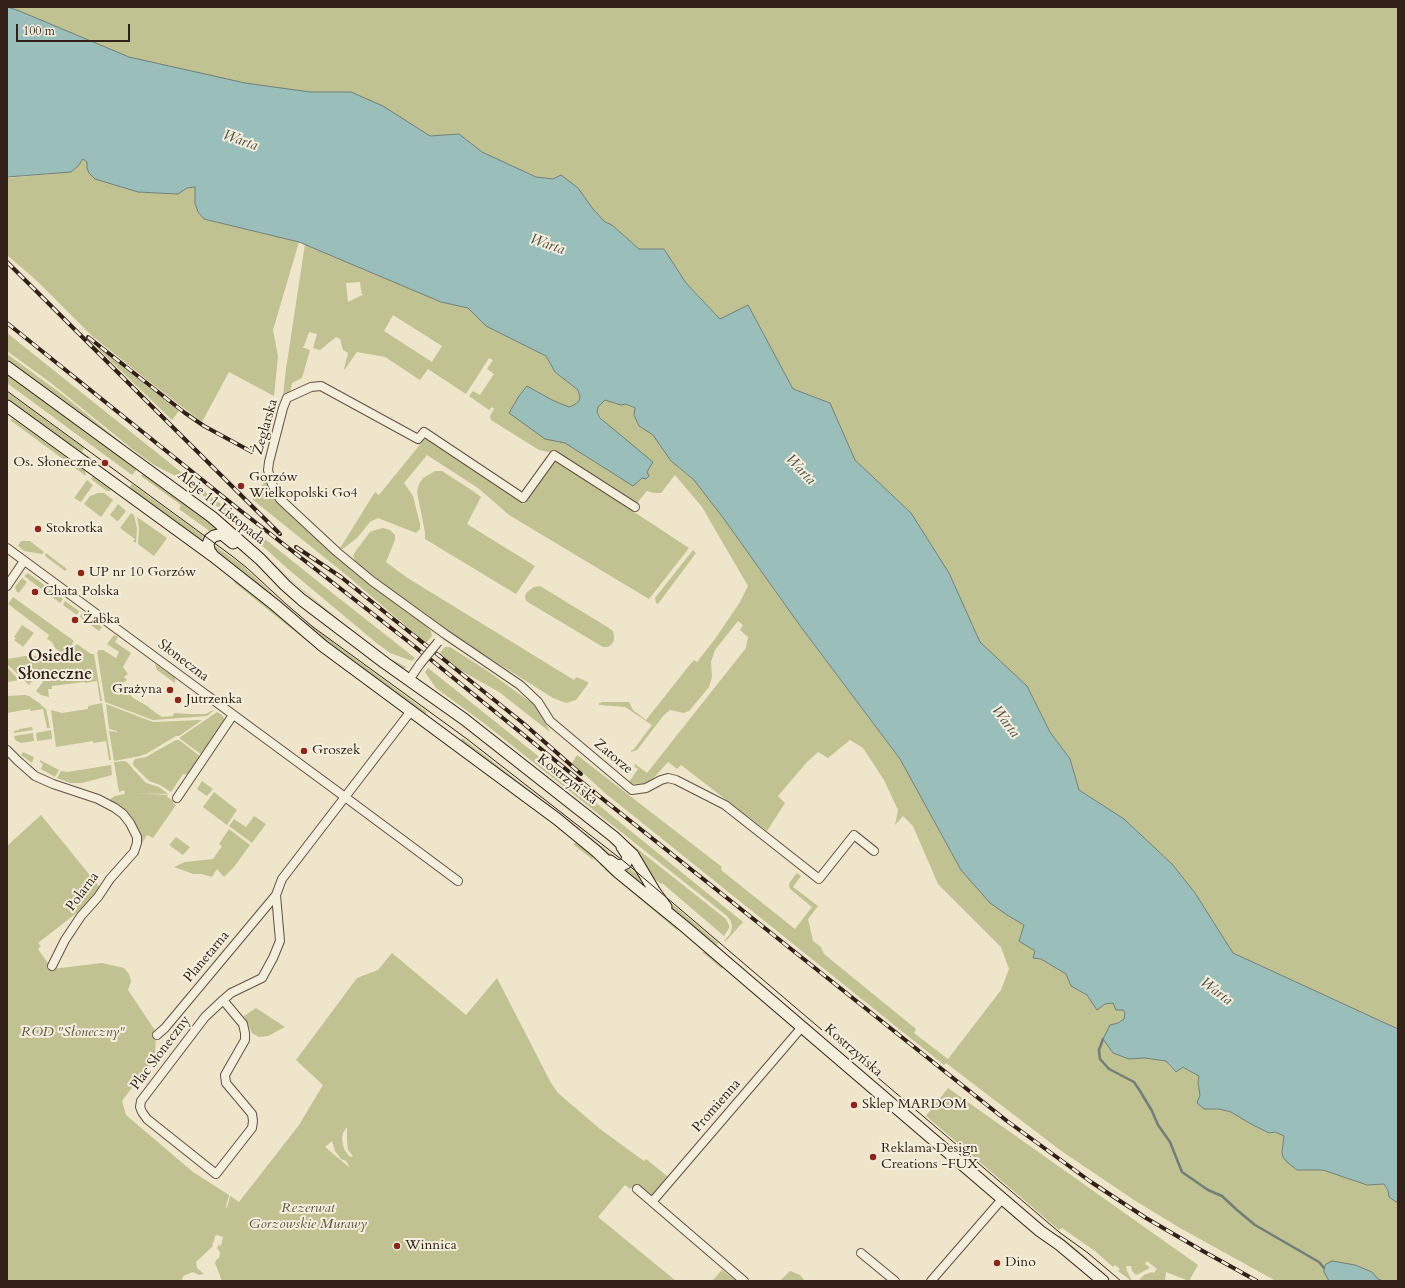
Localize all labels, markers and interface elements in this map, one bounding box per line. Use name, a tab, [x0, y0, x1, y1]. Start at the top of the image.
scale bar	[18, 16, 132, 42]
text: 100 m	[23, 23, 55, 39]
water label: Warta	[220, 127, 260, 155]
water label: Warta	[527, 231, 567, 259]
street label: Żeglarska	[250, 397, 282, 457]
water label: Warta	[781, 451, 819, 489]
place label: Os. Słoneczne	[13, 455, 97, 471]
marker: Os. Słoneczne	[100, 458, 110, 468]
street label: Aleje 11 Listopada	[174, 467, 268, 549]
place label: Gorzów Wielkopolski Go4	[249, 470, 358, 502]
marker: Gorzów Wielkopolski Go4	[236, 481, 246, 491]
place label: Stokrotka	[46, 521, 103, 537]
marker: Stokrotka	[33, 524, 43, 534]
place label: UP nr 10 Gorzów	[89, 565, 196, 581]
marker: UP nr 10 Gorzów	[76, 568, 86, 578]
place label: Chata Polska	[43, 584, 119, 600]
marker: Chata Polska	[30, 587, 40, 597]
place label: Żabka	[83, 612, 120, 628]
marker: Żabka	[70, 615, 80, 625]
street label: Słoneczna	[154, 636, 212, 686]
district label: Osiedle Słoneczne	[18, 647, 92, 685]
place label: Grażyna	[112, 682, 162, 698]
marker: Grażyna	[165, 685, 175, 695]
place label: Jutrzenka	[186, 692, 242, 708]
marker: Jutrzenka	[173, 695, 183, 705]
water label: Warta	[987, 702, 1023, 742]
street label: Zatorze	[590, 736, 636, 778]
place label: Groszek	[312, 743, 361, 759]
marker: Groszek	[299, 746, 309, 756]
street label: Kostrzyńska	[533, 751, 601, 809]
street label: Polarna	[63, 869, 103, 915]
street label: Planetarna	[181, 928, 233, 986]
water label: Warta	[1196, 974, 1236, 1010]
street label: Plac Słoneczny	[128, 1012, 194, 1094]
street label: Kostrzyńska	[820, 1021, 886, 1081]
park label: ROD "Słoneczny"	[21, 1025, 125, 1041]
street label: Promienna	[689, 1076, 745, 1136]
place label: Sklep MARDOM	[862, 1097, 967, 1113]
marker: Sklep MARDOM	[849, 1100, 859, 1110]
place label: Reklama Design Creations -FUX	[881, 1141, 978, 1174]
marker: Reklama Design Creations -FUX	[868, 1152, 878, 1162]
park label: Rezerwat Gorzowskie Murawy	[249, 1201, 367, 1234]
place label: Winnica	[405, 1238, 457, 1254]
marker: Winnica	[392, 1241, 402, 1251]
place label: Dino	[1005, 1255, 1036, 1271]
marker: Dino	[992, 1258, 1002, 1268]

